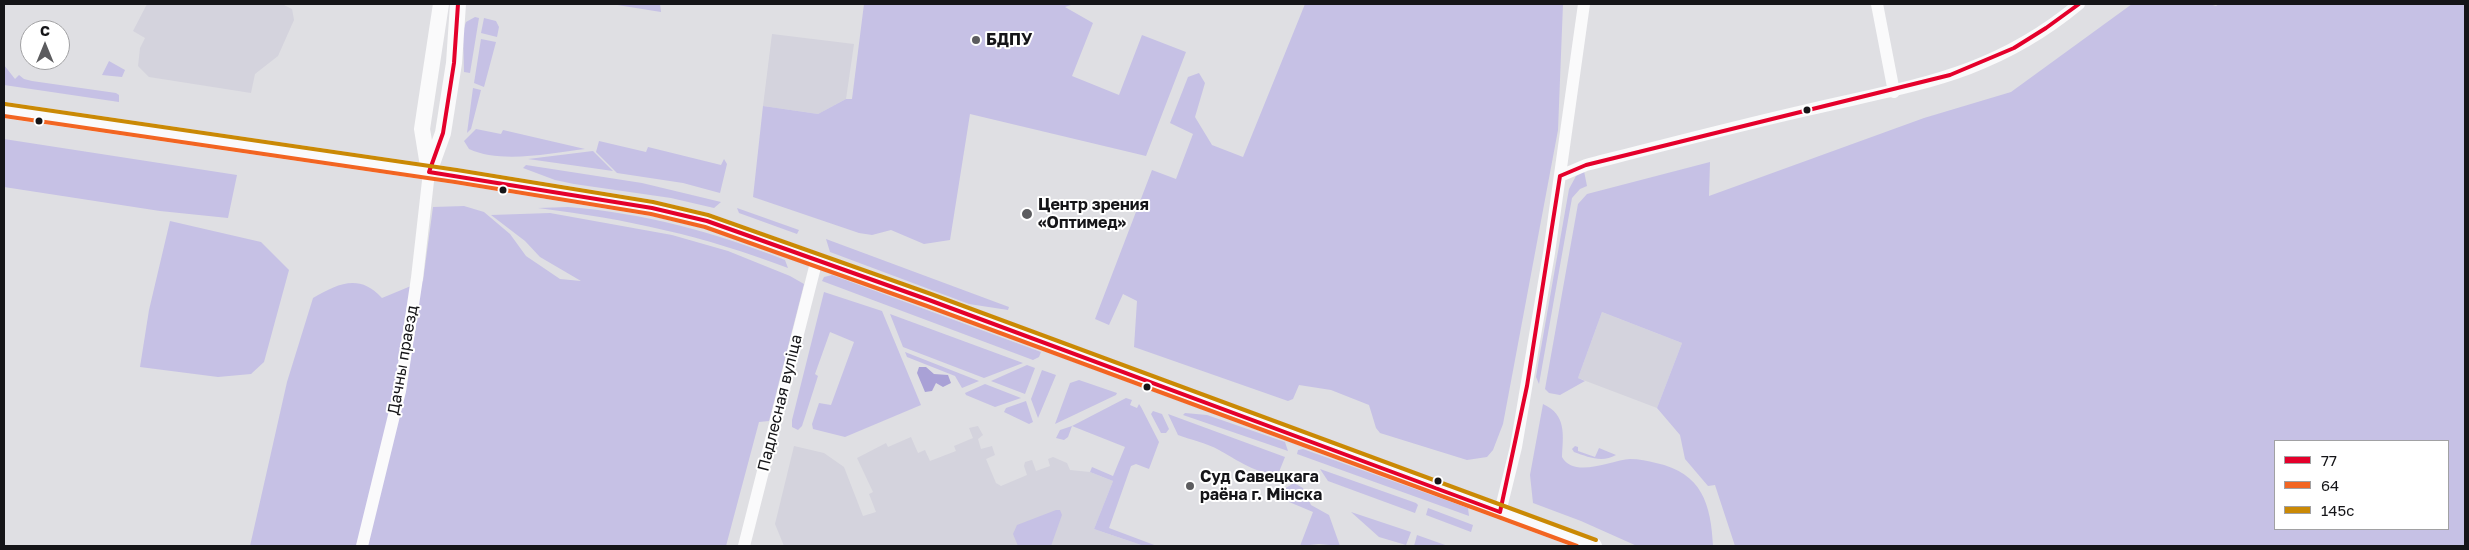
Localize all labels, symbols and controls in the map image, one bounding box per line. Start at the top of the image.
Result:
north arrow [20,20,70,70]
text: С [40,22,50,39]
place label: БДПУ [986,30,1032,50]
marker: БДПУ [970,34,982,46]
unlabelled marker [1802,105,1812,115]
unlabelled marker [34,116,44,126]
unlabelled marker [498,185,508,195]
place label: Центр зрения «Оптимед» [1038,195,1149,233]
marker: Центр зрения «Оптимед» [1020,207,1034,221]
street label: Дачны праезд [384,304,422,416]
street label: Падлесная вуліца [754,333,806,473]
unlabelled marker [1142,382,1152,392]
legend [2274,440,2449,530]
text: 77 [2321,451,2337,469]
place label: Суд Савецкага раёна г. Мінска [1200,467,1322,505]
unlabelled marker [1433,476,1443,486]
text: 64 [2321,476,2339,494]
marker: Суд Савецкага раёна г. Мінска [1184,480,1196,492]
text: 145с [2321,501,2354,519]

